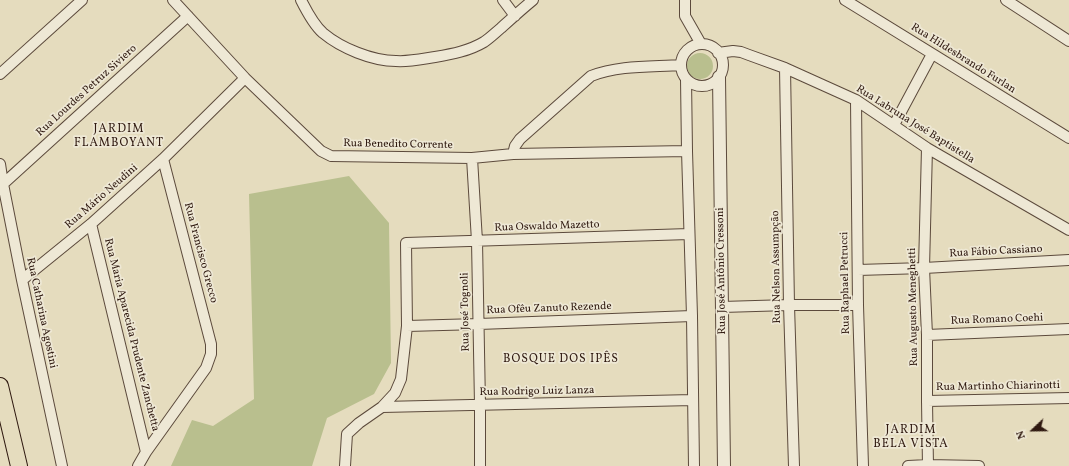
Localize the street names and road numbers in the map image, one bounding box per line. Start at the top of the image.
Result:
street label: Rua Hildesbrando Furlan [908,21,1018,97]
street label: Rua Lourdes Petruz Siviero [34,42,140,140]
street label: Rua Labruna José Baptistella [853,83,977,167]
street label: Rua Benedito Corrente [343,137,453,153]
street label: Rua Mário Neudini [63,162,141,232]
street label: Rua Francisco Grecco [180,201,220,305]
street label: Rua José Antônio Cressoni [714,207,730,335]
street label: Rua Nelson Assumpção [769,210,785,324]
street label: Rua Oswaldo Mazetto [494,219,600,235]
street label: Rua Raphael Petrucci [839,232,853,334]
street label: Rua Maria Aparecida Prudente Zanchetta [101,237,161,433]
street label: Rua Fábio Cassiano [949,243,1043,261]
street label: Rua Augusto Meneghetti [906,247,922,367]
street label: Rua Catharina Agostini [23,256,59,370]
street label: Rua José Tognoli [459,272,473,352]
street label: Rua Ofêu Zanuto Rezende [486,300,612,318]
street label: Rua Romano Coehi [951,312,1043,328]
street label: Rua Martinho Chiarinotti [936,379,1060,395]
street label: Rua Rodrigo Luiz Lanza [479,384,595,400]

